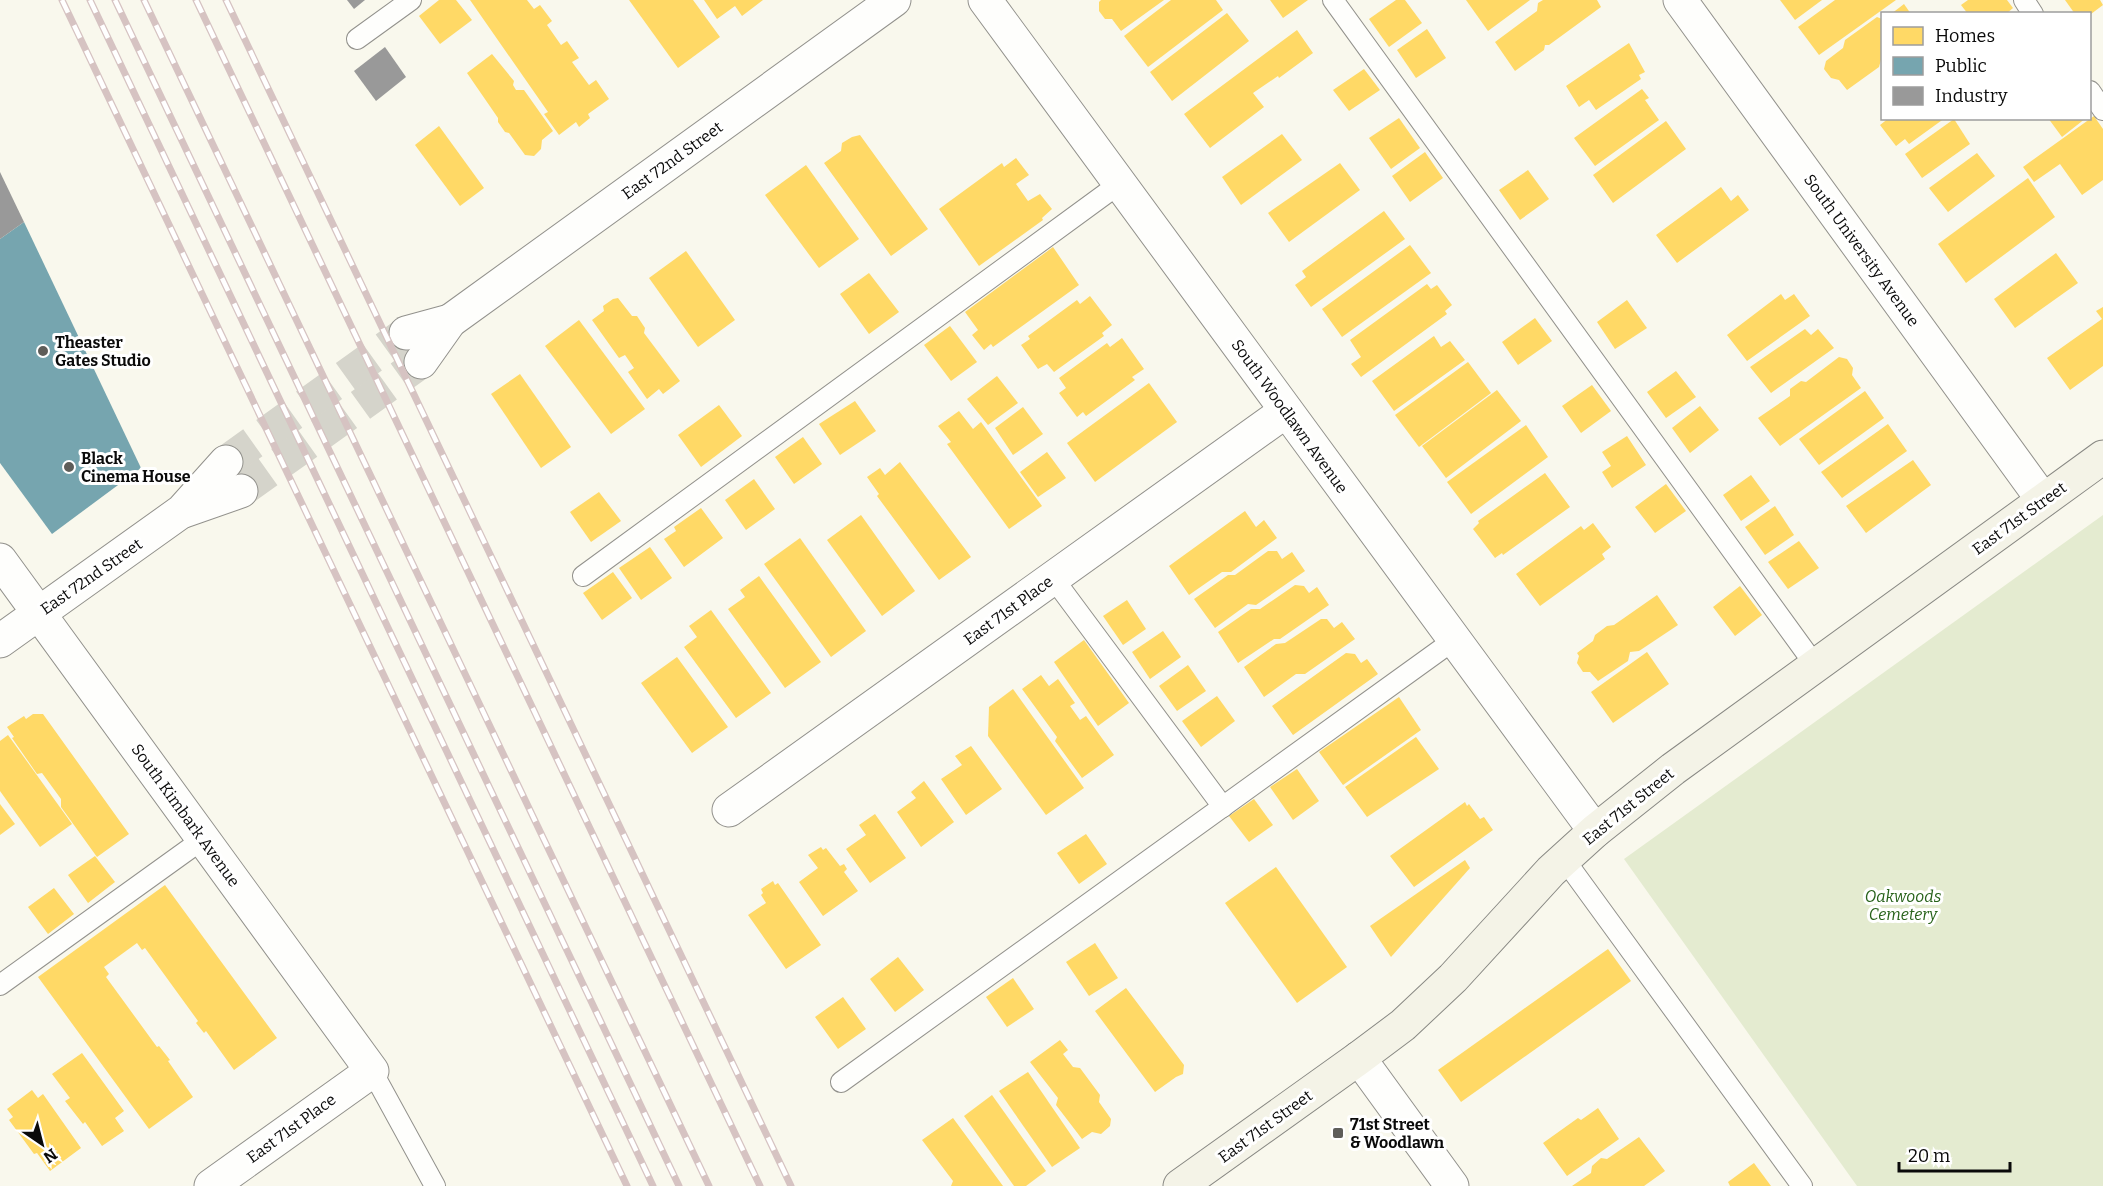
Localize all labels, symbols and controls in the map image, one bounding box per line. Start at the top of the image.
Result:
legend [1881,12,2091,120]
text: Homes [1935,25,1995,47]
text: Public [1935,55,1987,77]
text: Industry [1935,85,2008,107]
street label: East 72nd Street [618,117,726,203]
street label: South University Avenue [1800,170,1923,330]
place label: Theaster Gates Studio [55,333,151,370]
street label: South Woodlawn Avenue [1227,336,1352,497]
marker: Theaster Gates Studio [36,344,50,358]
place label: Black Cinema House [81,449,191,486]
marker: Black Cinema House [62,460,76,474]
street label: East 71st Street [1969,478,2070,559]
street label: East 72nd Street [37,534,146,619]
street label: East 71st Place [960,572,1057,649]
street label: South Kimbark Avenue [127,740,244,890]
street label: East 71st Street [1579,764,1678,849]
park label: Oakwoods Cemetery [1865,887,1942,924]
street label: East 71st Street [1215,1086,1316,1167]
street label: East 71st Place [243,1090,340,1167]
north arrow [12,1114,72,1174]
place label: 71st Street & Woodlawn [1350,1115,1445,1152]
marker: 71st Street & Woodlawn [1331,1126,1345,1140]
scale bar [1899,1135,2010,1173]
text: N [40,1145,61,1167]
text: 20 m [1908,1145,1950,1167]

